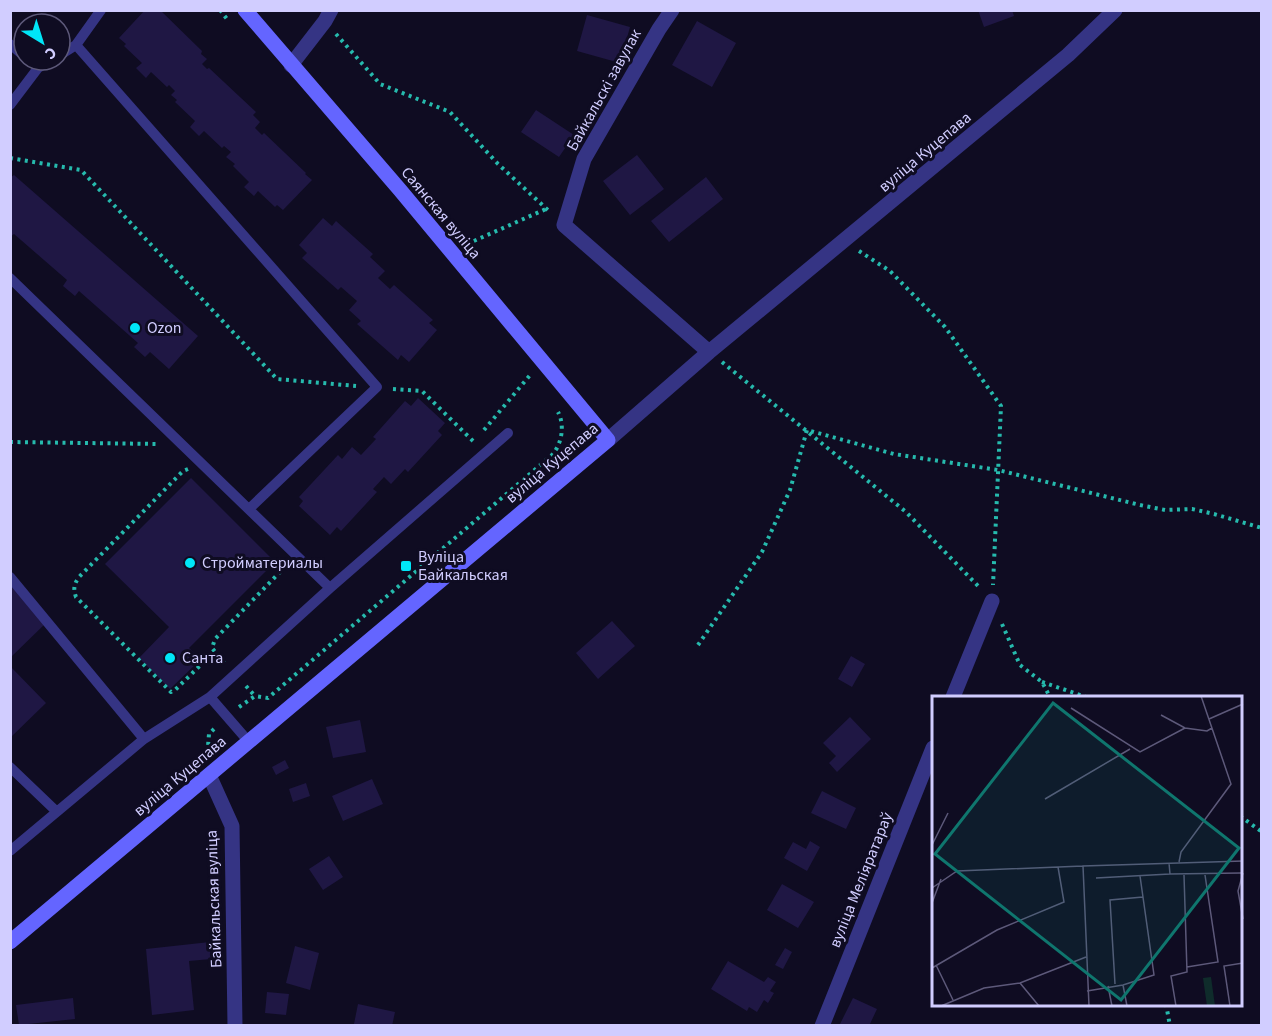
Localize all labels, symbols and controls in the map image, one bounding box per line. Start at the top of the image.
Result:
north arrow [12,12,72,72]
street label: Байкальскі завулак [561,25,647,155]
text: С [40,41,61,65]
street label: вуліца Куцепава [874,107,976,197]
street label: Саянская вуліца [396,162,486,264]
place label: Ozon [147,317,182,339]
marker: Ozon [128,321,142,335]
street label: вуліца Куцепава [501,418,603,508]
place label: Вуліца Байкальская [418,546,508,586]
place label: Стройматериалы [202,552,323,574]
marker: Стройматериалы [183,556,197,570]
marker: Вуліца Байкальская [399,559,413,573]
place label: Санта [182,647,223,669]
marker: Санта [163,651,177,665]
inset map [932,696,1242,1006]
street label: вуліца Куцепава [129,731,231,821]
street label: вуліца Меліяратараў [824,809,898,951]
street label: Байкальская вуліца [201,830,227,968]

